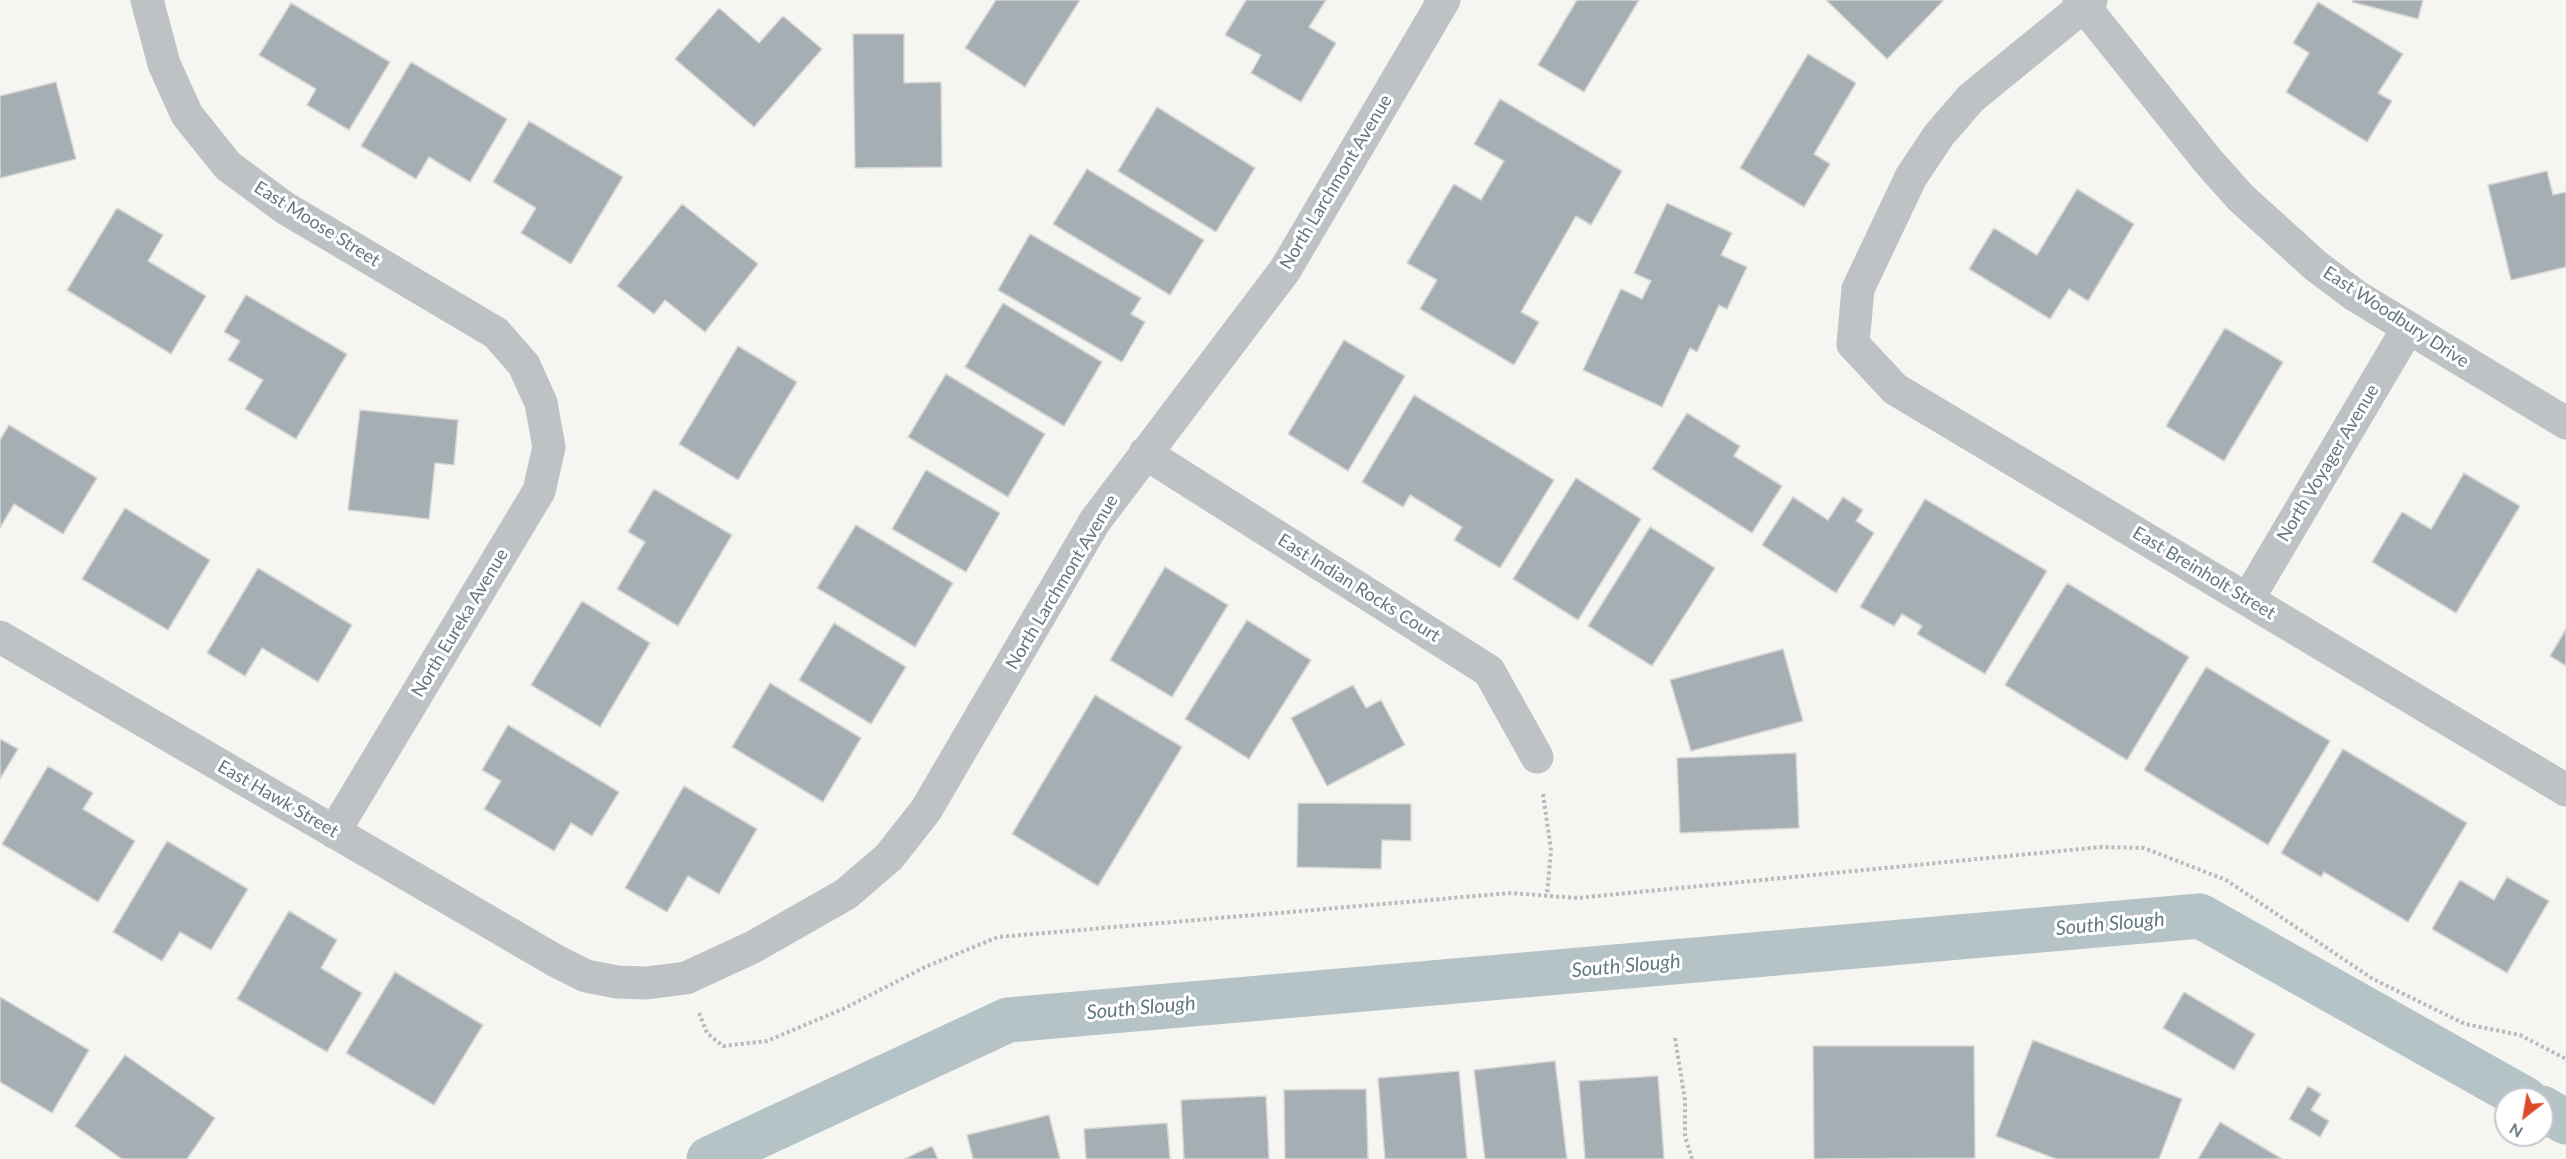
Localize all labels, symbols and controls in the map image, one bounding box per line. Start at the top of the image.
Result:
street label: North Larchmont Avenue [1275,91,1397,273]
street label: East Moose Street [250,177,384,271]
street label: East Woodbury Drive [2319,262,2473,372]
street label: North Voyager Avenue [2272,380,2384,546]
street label: North Larchmont Avenue [1001,491,1123,673]
street label: East Breinholt Street [2129,522,2279,624]
street label: East Indian Rocks Court [1274,529,1444,647]
street label: North Eureka Avenue [407,545,513,701]
street label: East Hawk Street [214,756,342,842]
water label: South Slough [2055,907,2165,941]
water label: South Slough [1571,949,1681,983]
water label: South Slough [1086,991,1196,1025]
north arrow [2494,1087,2554,1147]
text: N [2505,1120,2526,1142]

